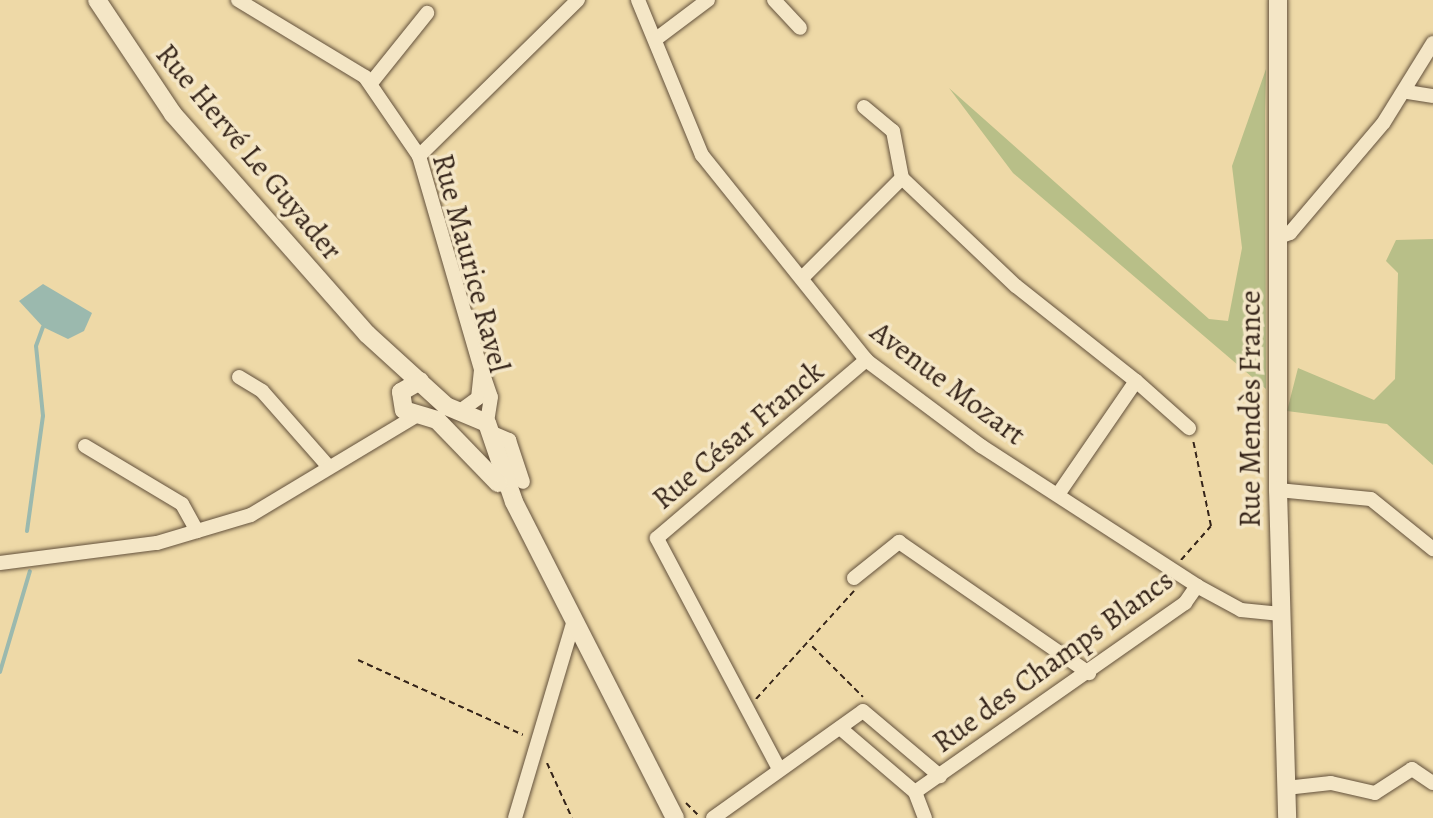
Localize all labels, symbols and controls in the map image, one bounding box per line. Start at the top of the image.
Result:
street label: Rue Hervé Le Guyader [148,37,350,267]
street label: Rue Maurice Ravel [425,150,517,376]
street label: Rue Mendès France [1232,290,1268,528]
street label: Avenue Mozart [864,313,1032,453]
street label: Rue César Franck [645,353,831,517]
street label: Rue des Champs Blancs [926,562,1180,760]

